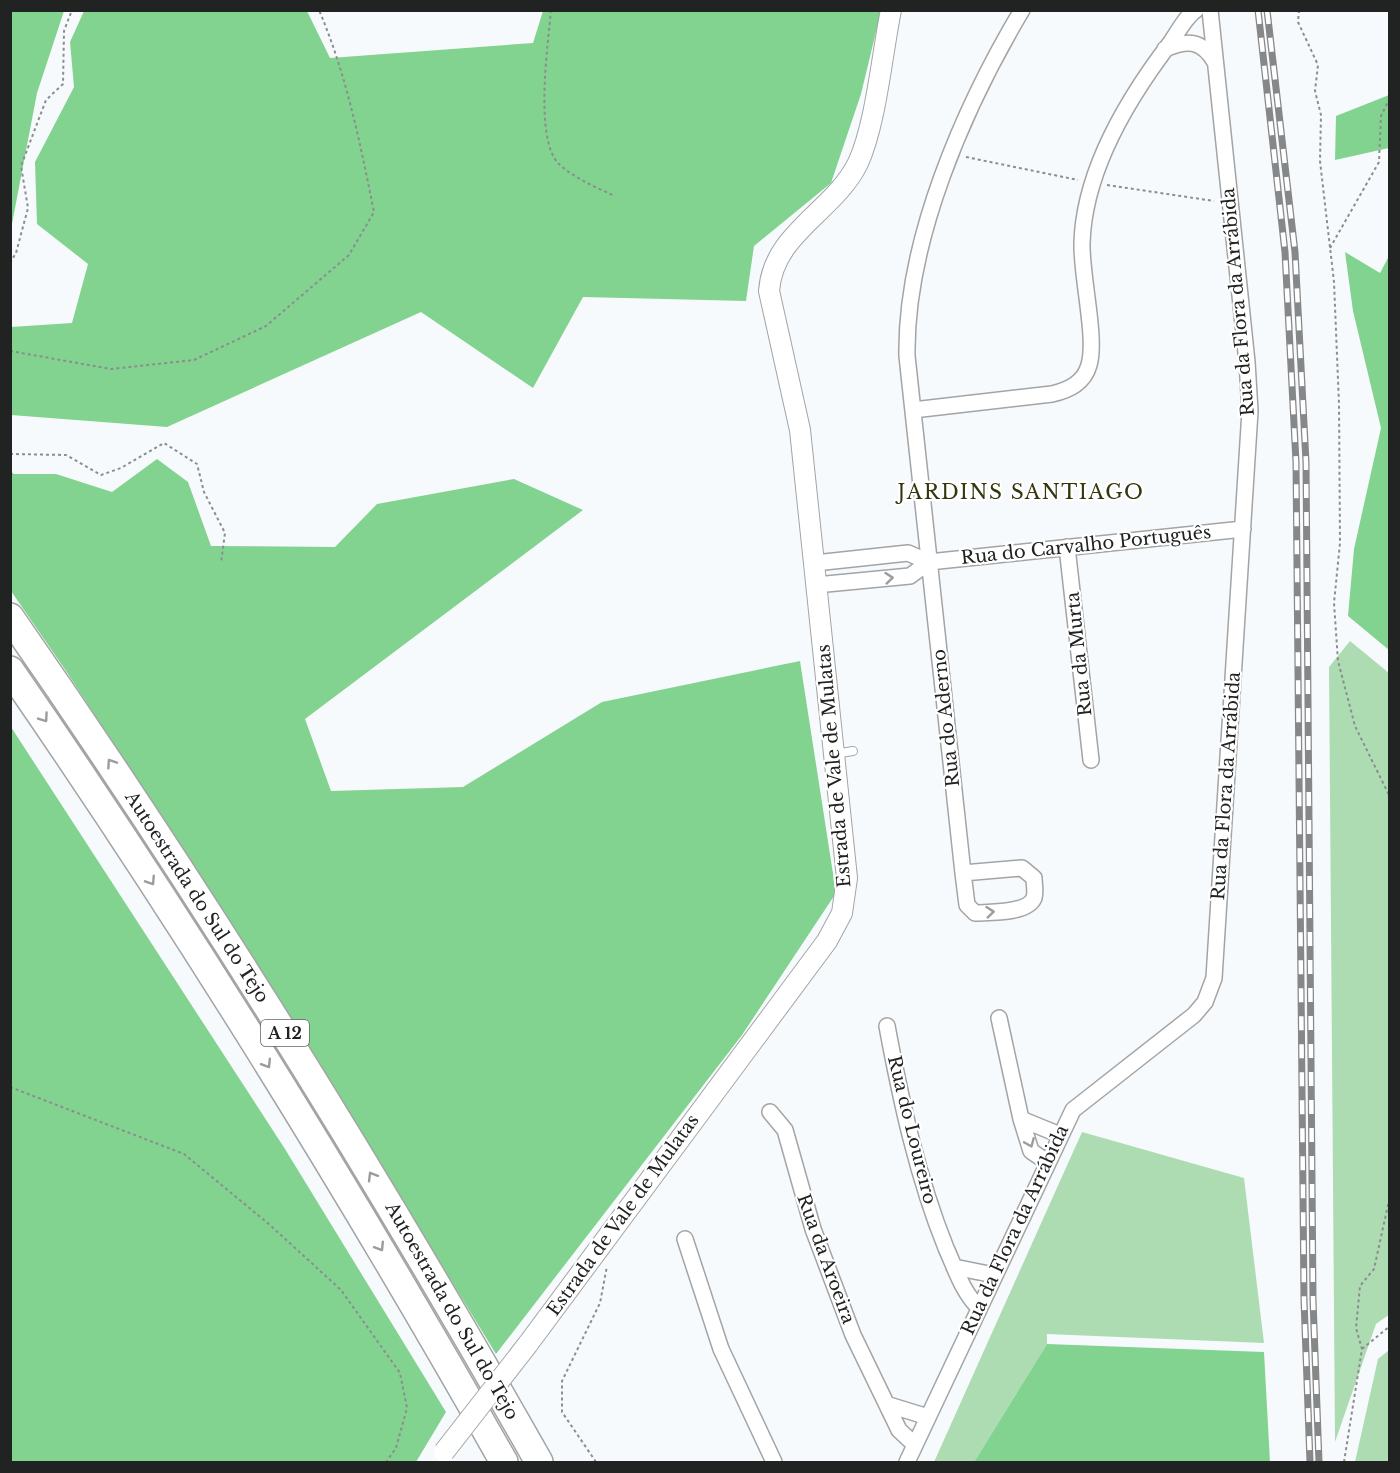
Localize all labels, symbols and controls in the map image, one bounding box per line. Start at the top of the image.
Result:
street label: Rua da Flora da Arrábida [1217,187,1259,417]
district label: JARDINS SANTIAGO [895,480,1144,504]
street label: Rua do Carvalho Português [960,521,1212,569]
one-way arrow [885,572,894,585]
street label: Rua da Murta [1062,591,1096,717]
street label: Estrada de Vale de Mulatas [812,643,856,889]
street label: Rua do Aderno [928,648,964,788]
street label: Rua da Flora da Arrábida [1207,671,1245,901]
one-way arrow [37,712,48,723]
one-way arrow [106,759,118,769]
street label: Autoestrada do Sul do Tejo [120,786,274,1007]
one-way arrow [144,874,155,885]
one-way arrow [985,906,994,919]
road number: A 12 [261,1020,309,1046]
street label: Rua do Loureiro [883,1053,941,1207]
one-way arrow [259,1058,271,1068]
street label: Estrada de Vale de Mulatas [542,1110,704,1320]
street label: Rua da Flora da Arrábida [957,1122,1073,1338]
one-way arrow [1023,1137,1035,1148]
one-way arrow [368,1172,380,1182]
street label: Rua da Aroeira [792,1191,860,1327]
street label: Autoestrada do Sul do Tejo [380,1197,523,1424]
one-way arrow [372,1241,383,1252]

